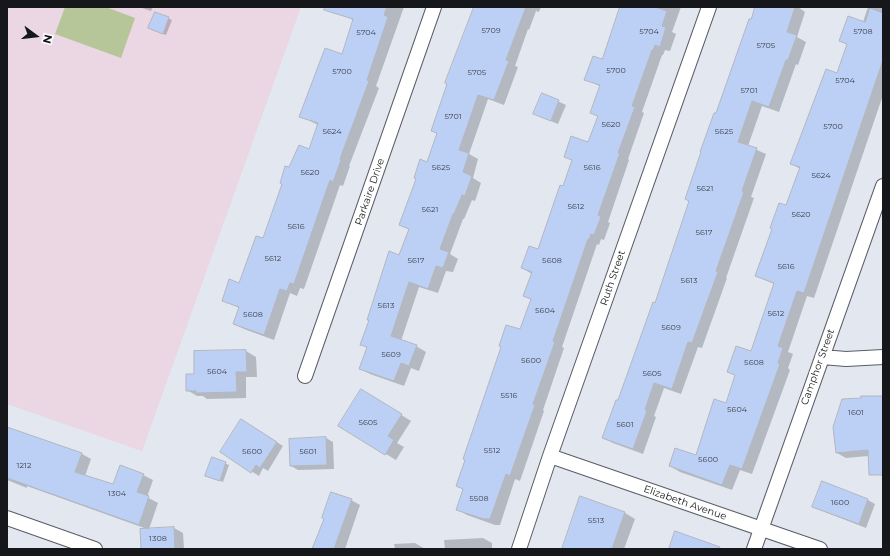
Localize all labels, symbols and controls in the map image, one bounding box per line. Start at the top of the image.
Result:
north arrow [16,16,56,56]
house number: 5709 [481,26,501,36]
house number: 5704 [639,27,659,37]
house number: 5708 [853,27,873,37]
house number: 5704 [356,28,376,38]
text: N [40,33,56,45]
house number: 5705 [757,41,775,51]
house number: 5700 [606,66,626,76]
house number: 5700 [332,67,352,77]
house number: 5705 [468,68,486,78]
house number: 5704 [835,76,855,86]
house number: 5701 [740,86,758,96]
house number: 5701 [444,112,462,122]
house number: 5620 [601,120,621,130]
house number: 5700 [823,122,843,132]
house number: 5624 [322,127,342,137]
house number: 5625 [715,127,733,137]
street label: Parkaire Drive [353,157,387,227]
house number: 5625 [432,163,450,173]
house number: 5616 [583,163,601,173]
house number: 5620 [300,168,320,178]
house number: 5624 [811,171,831,181]
house number: 5621 [697,184,713,194]
house number: 5612 [568,202,584,212]
house number: 5621 [422,205,438,215]
house number: 5620 [791,210,811,220]
house number: 5616 [287,222,305,232]
house number: 5617 [696,228,712,238]
street label: Ruth Street [598,249,628,307]
house number: 5612 [265,254,281,264]
house number: 5617 [408,256,424,266]
house number: 5608 [542,256,562,266]
house number: 5616 [777,262,795,272]
house number: 5613 [681,276,697,286]
house number: 5613 [378,301,394,311]
house number: 5604 [535,306,555,316]
house number: 5612 [768,309,784,319]
house number: 5608 [243,310,263,320]
house number: 5609 [661,323,681,333]
street label: Camphor Street [799,327,837,407]
house number: 5609 [381,350,401,360]
house number: 5600 [521,356,541,366]
house number: 5608 [744,358,764,368]
house number: 5604 [207,367,227,377]
house number: 5605 [642,369,662,379]
house number: 5516 [501,391,517,401]
house number: 5604 [727,405,747,415]
house number: 1601 [848,408,864,418]
house number: 5605 [358,418,378,428]
house number: 5601 [616,420,634,430]
house number: 5512 [484,446,500,456]
house number: 5600 [242,447,262,457]
house number: 5601 [299,447,317,457]
house number: 5600 [698,455,718,465]
house number: 1212 [17,461,31,471]
street label: Elizabeth Avenue [642,483,728,523]
house number: 1304 [108,489,126,499]
house number: 5508 [469,494,489,504]
house number: 1600 [831,498,849,508]
house number: 5513 [588,516,604,526]
house number: 1308 [149,534,167,544]

